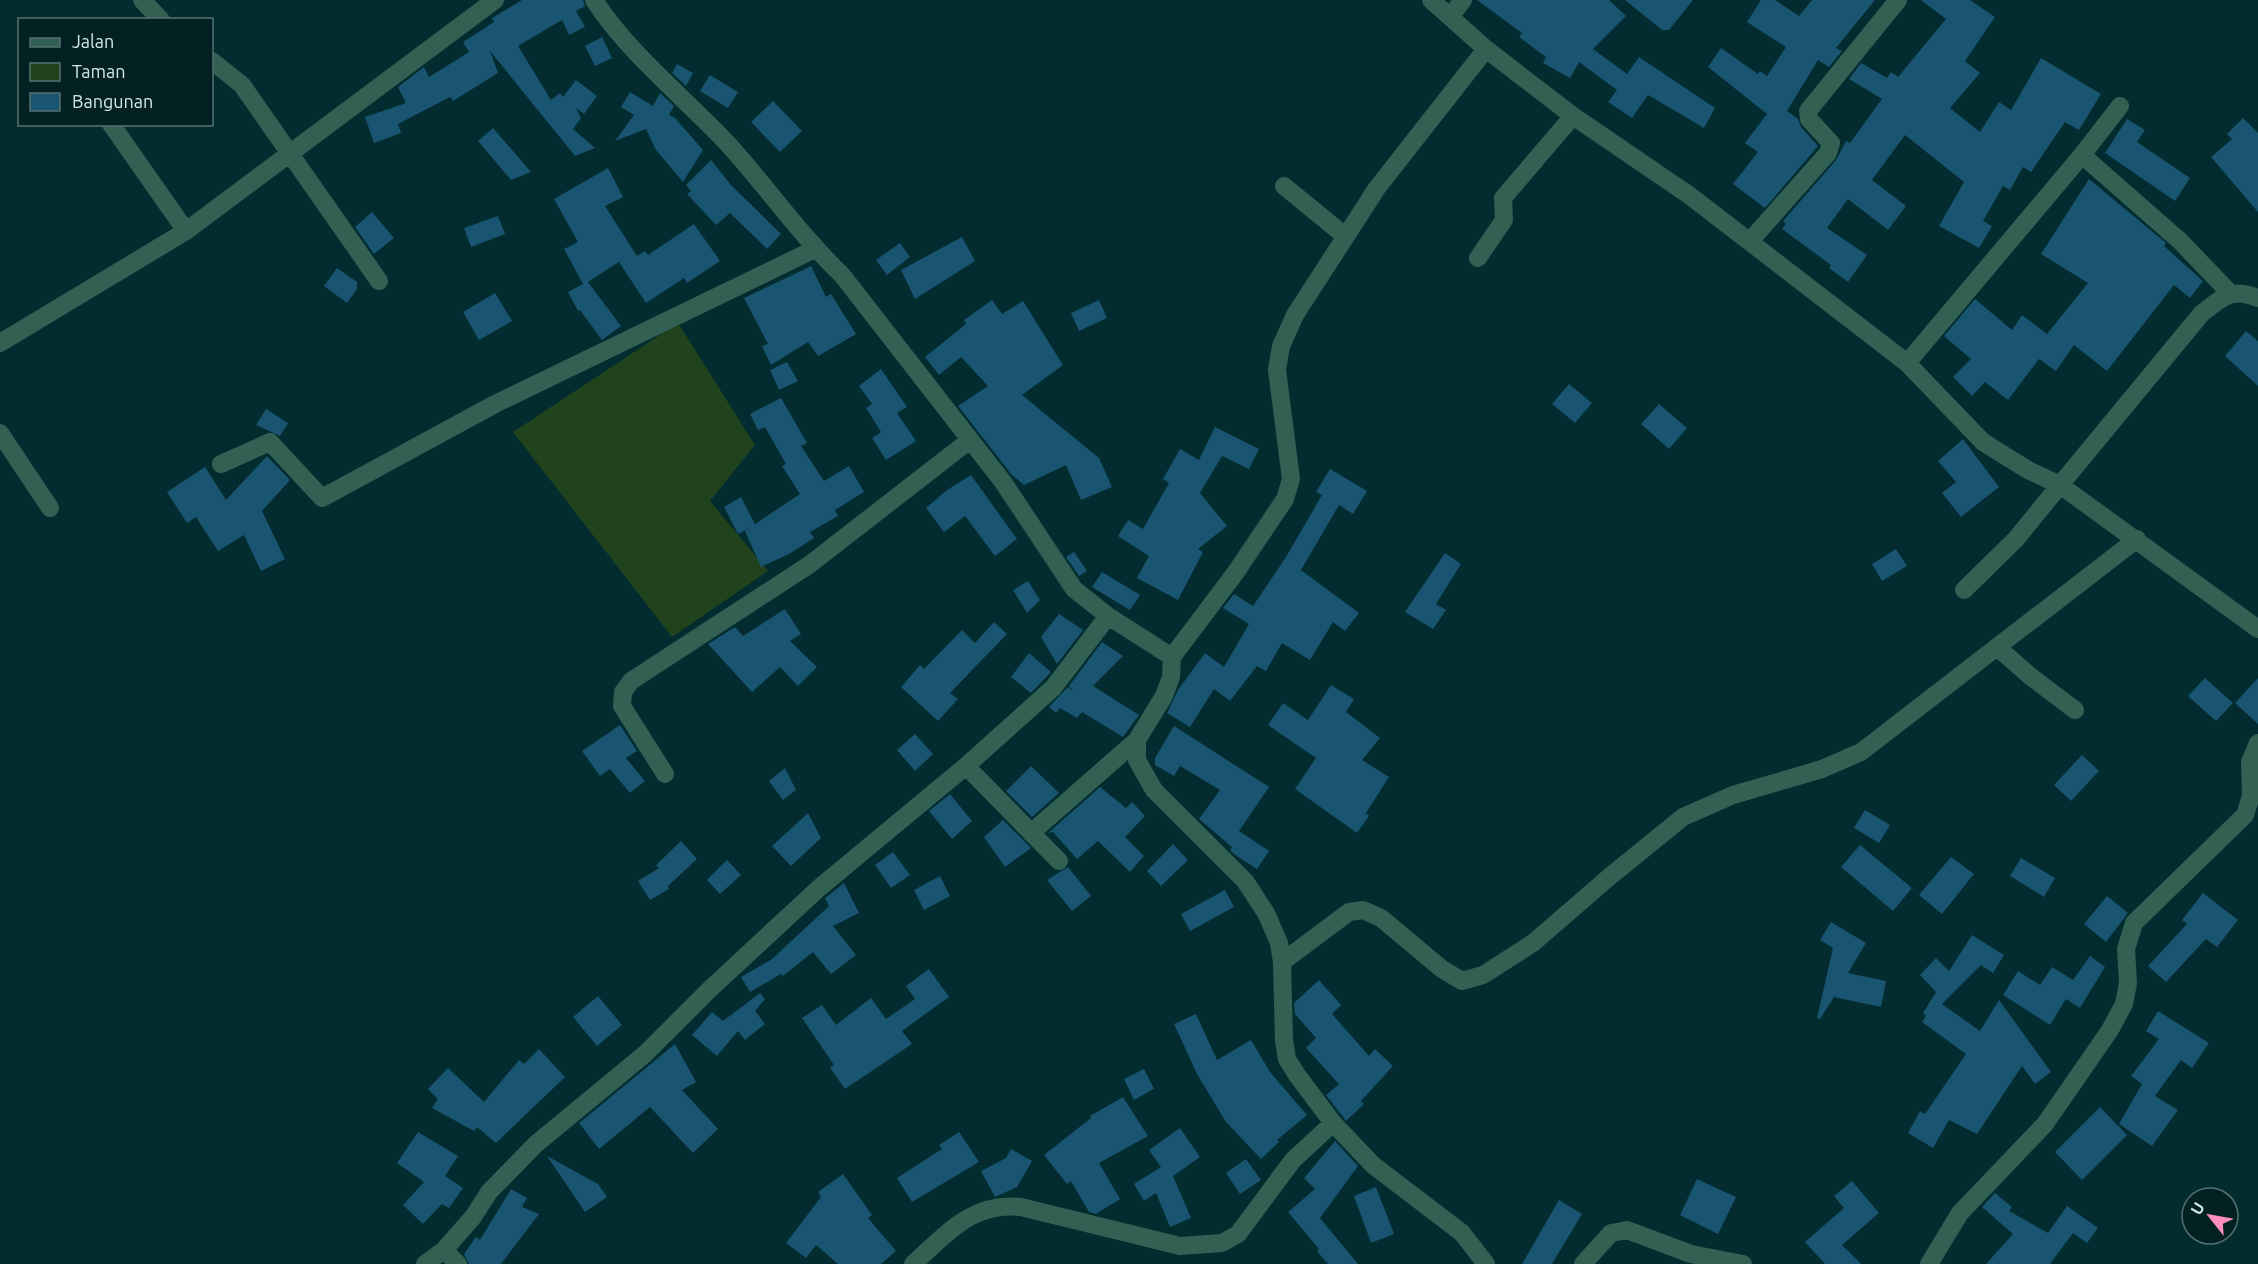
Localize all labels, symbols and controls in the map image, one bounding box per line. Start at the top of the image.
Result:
legend [18,18,213,126]
text: Jalan [72,31,114,51]
text: Taman [72,61,126,81]
text: Bangunan [72,91,153,111]
north arrow [2180,1186,2240,1246]
text: U [2187,1199,2208,1218]

